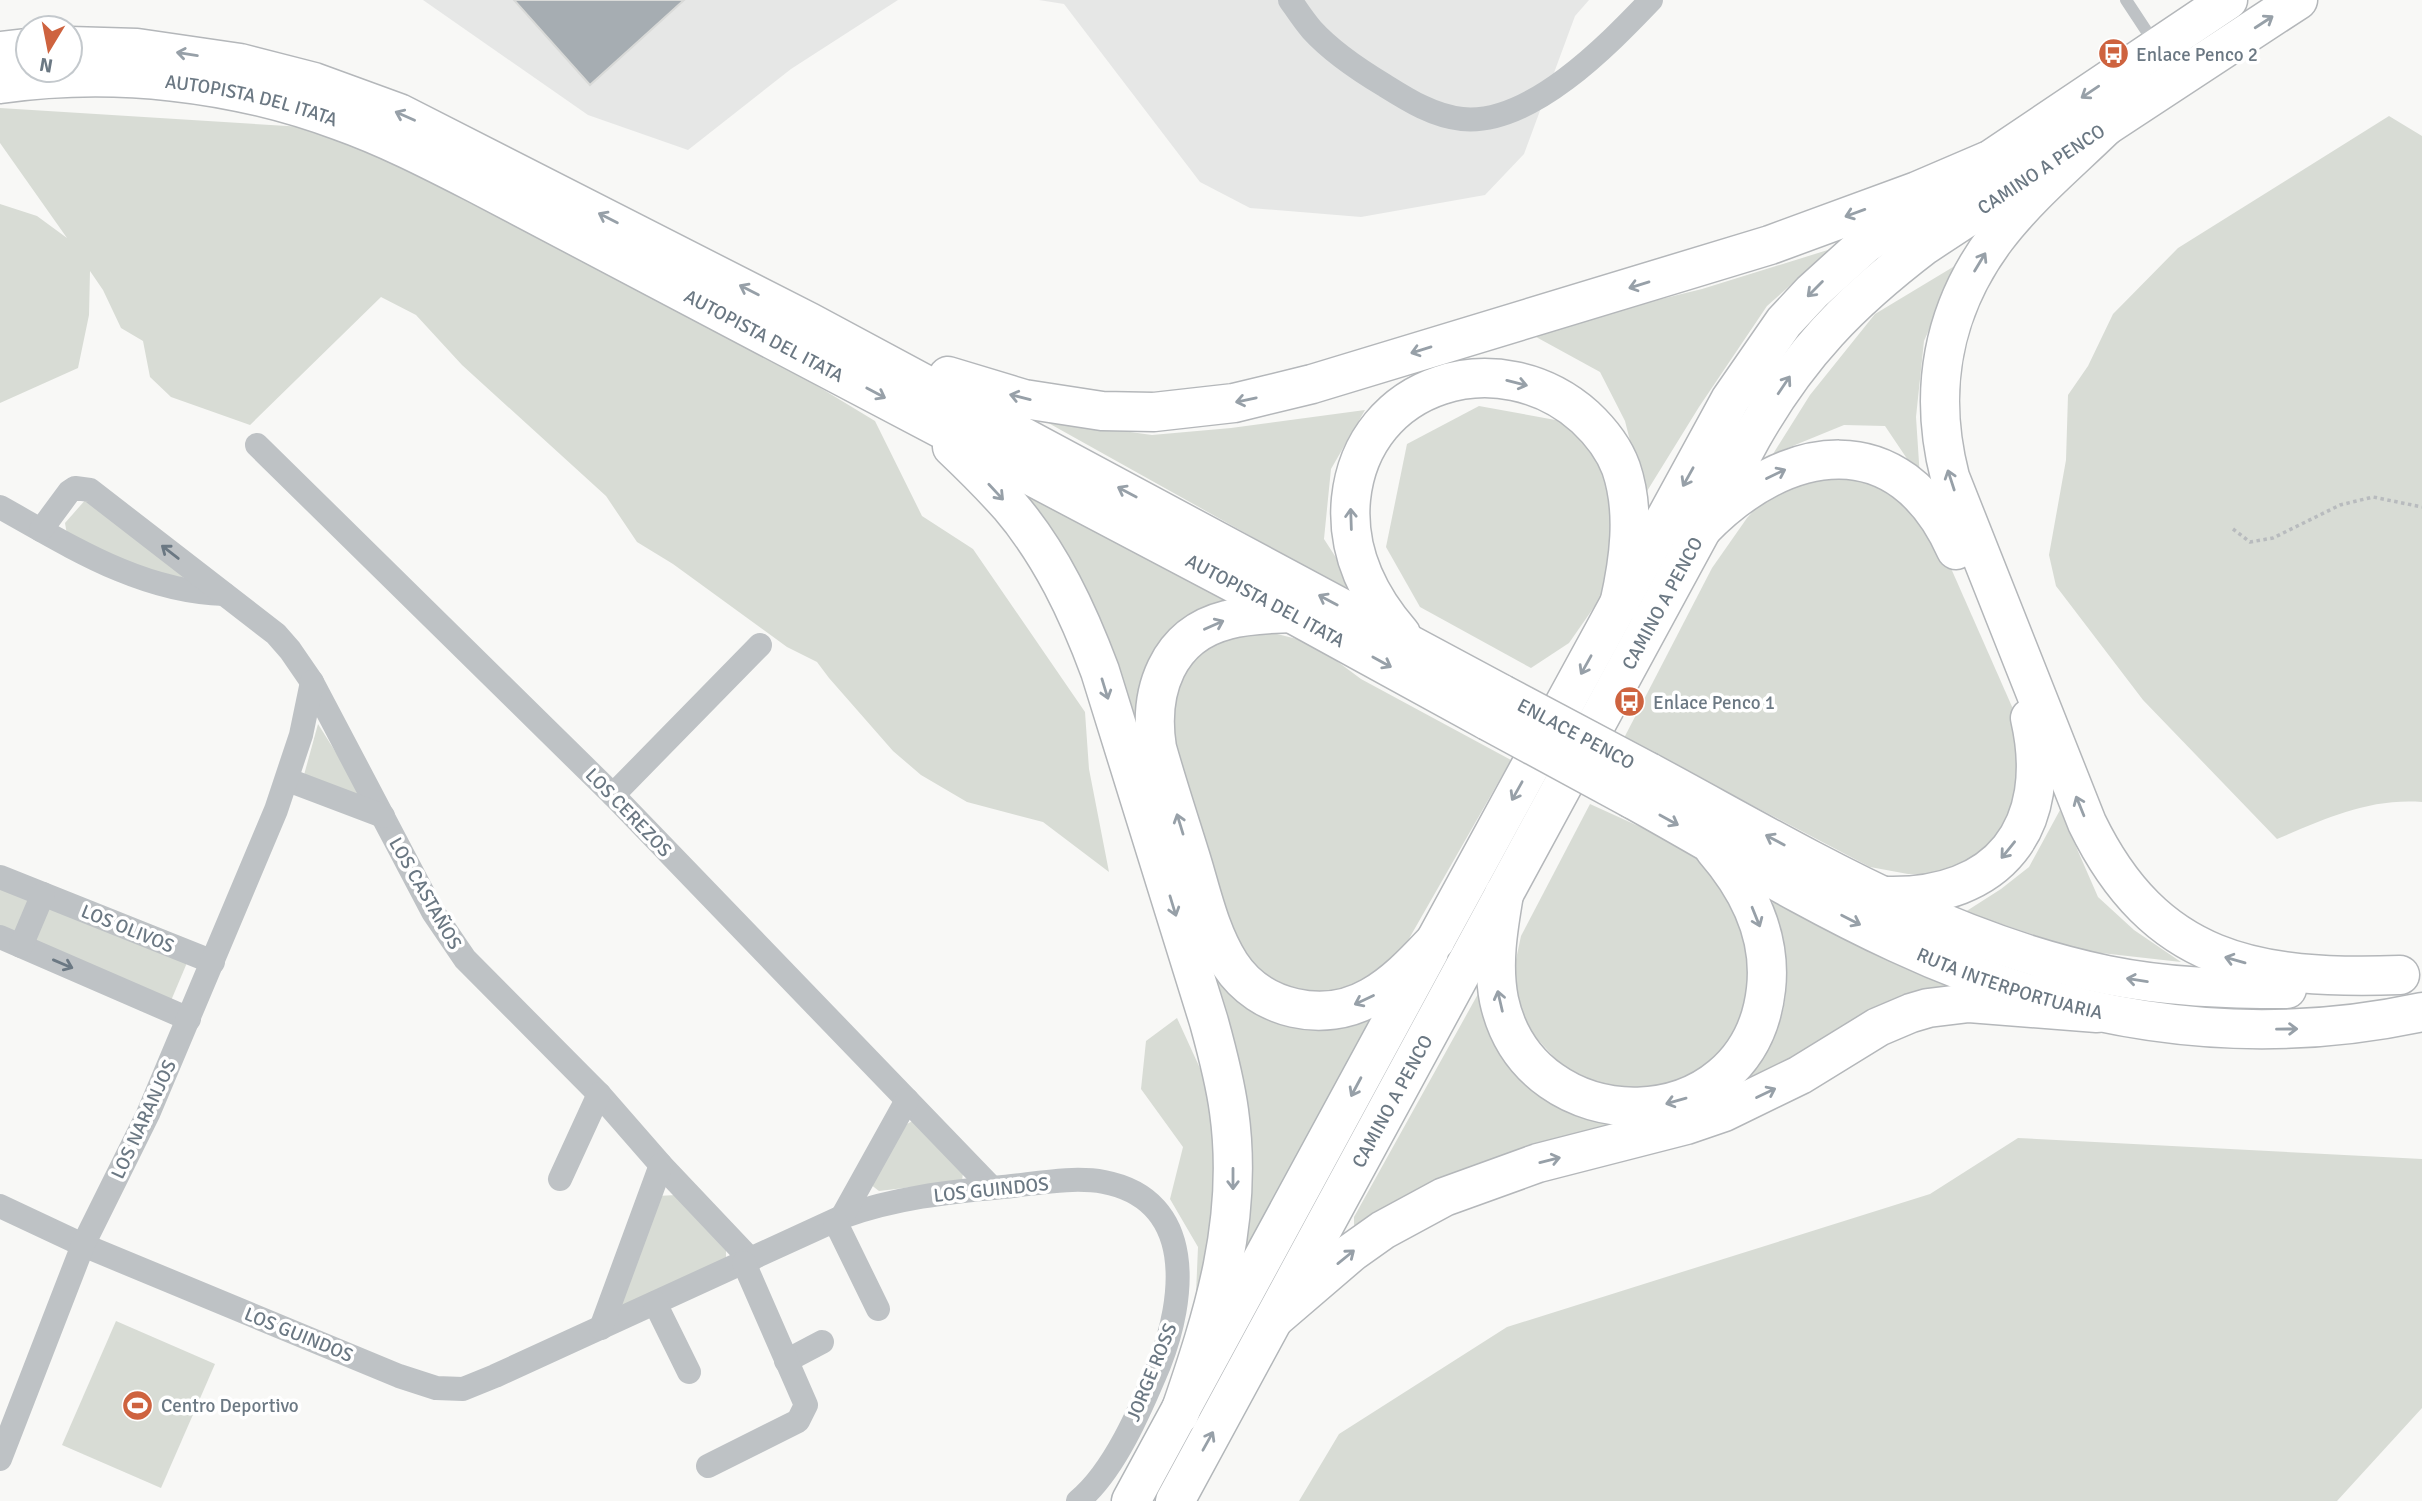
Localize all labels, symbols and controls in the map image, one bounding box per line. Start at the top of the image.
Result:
north arrow [14,14,84,84]
one-way arrow [2254,15,2273,29]
bus stop icon: Enlace Penco 2 [2096,37,2130,71]
place label: Enlace Penco 2 [2136,43,2258,67]
one-way arrow [176,47,199,60]
text: N [38,52,55,78]
street label: AUTOPISTA DEL ITATA [164,70,341,132]
one-way arrow [2081,85,2100,99]
one-way arrow [395,109,416,122]
street label: CAMINO A PENCO [1973,119,2110,220]
one-way arrow [1844,207,1866,220]
one-way arrow [598,211,619,225]
one-way arrow [1974,253,1988,273]
one-way arrow [1629,279,1651,292]
one-way arrow [1807,281,1824,298]
one-way arrow [739,283,759,297]
street label: AUTOPISTA DEL ITATA [680,284,848,388]
one-way arrow [1411,345,1433,358]
one-way arrow [1777,376,1791,395]
one-way arrow [1505,377,1528,390]
one-way arrow [865,386,885,400]
one-way arrow [1009,390,1032,403]
one-way arrow [1235,394,1258,407]
one-way arrow [1681,466,1694,487]
one-way arrow [1765,467,1786,481]
one-way arrow [1944,470,1957,492]
one-way arrow [988,483,1005,500]
one-way arrow [1118,485,1138,499]
one-way arrow [1344,507,1357,530]
street label: CAMINO A PENCO [1617,533,1709,674]
one-way arrow [161,545,180,560]
street label: AUTOPISTA DEL ITATA [1182,549,1349,653]
one-way arrow [1318,593,1339,606]
one-way arrow [1203,618,1224,631]
one-way arrow [1579,654,1592,675]
one-way arrow [1371,656,1392,670]
one-way arrow [1100,678,1113,700]
bus stop icon: Enlace Penco 1 [1613,685,1647,719]
place label: Enlace Penco 1 [1653,691,1775,715]
street label: ENLACE PENCO [1513,693,1639,775]
street label: LOS CEREZOS [580,763,677,862]
one-way arrow [1510,780,1523,801]
one-way arrow [2073,795,2086,817]
one-way arrow [1658,813,1679,827]
one-way arrow [1173,814,1185,836]
street label: LOS CASTAÑOS [383,833,467,954]
one-way arrow [1766,833,1786,847]
one-way arrow [2000,840,2016,858]
one-way arrow [1167,895,1180,917]
street label: LOS OLIVOS [78,899,178,958]
one-way arrow [1751,905,1764,927]
one-way arrow [1840,914,1861,928]
street label: RUTA INTERPORTUARIA [1913,942,2105,1025]
one-way arrow [2224,953,2246,966]
one-way arrow [51,958,73,971]
one-way arrow [2126,973,2149,986]
one-way arrow [1493,990,1507,1013]
one-way arrow [1354,994,1375,1007]
one-way arrow [2275,1022,2298,1036]
street label: CAMINO A PENCO [1347,1031,1439,1172]
street label: LOS NARANJOS [106,1056,182,1183]
one-way arrow [1349,1077,1363,1097]
one-way arrow [1755,1085,1776,1099]
one-way arrow [1665,1095,1687,1108]
one-way arrow [1538,1153,1560,1166]
one-way arrow [1226,1167,1240,1190]
street label: LOS GUINDOS [932,1172,1050,1208]
one-way arrow [1336,1250,1354,1265]
street label: LOS GUINDOS [241,1302,357,1368]
street label: JORGE ROSS [1121,1320,1183,1425]
sports icon: Centro Deportivo [121,1388,155,1422]
place label: Centro Deportivo [161,1394,299,1418]
one-way arrow [1202,1431,1215,1452]

